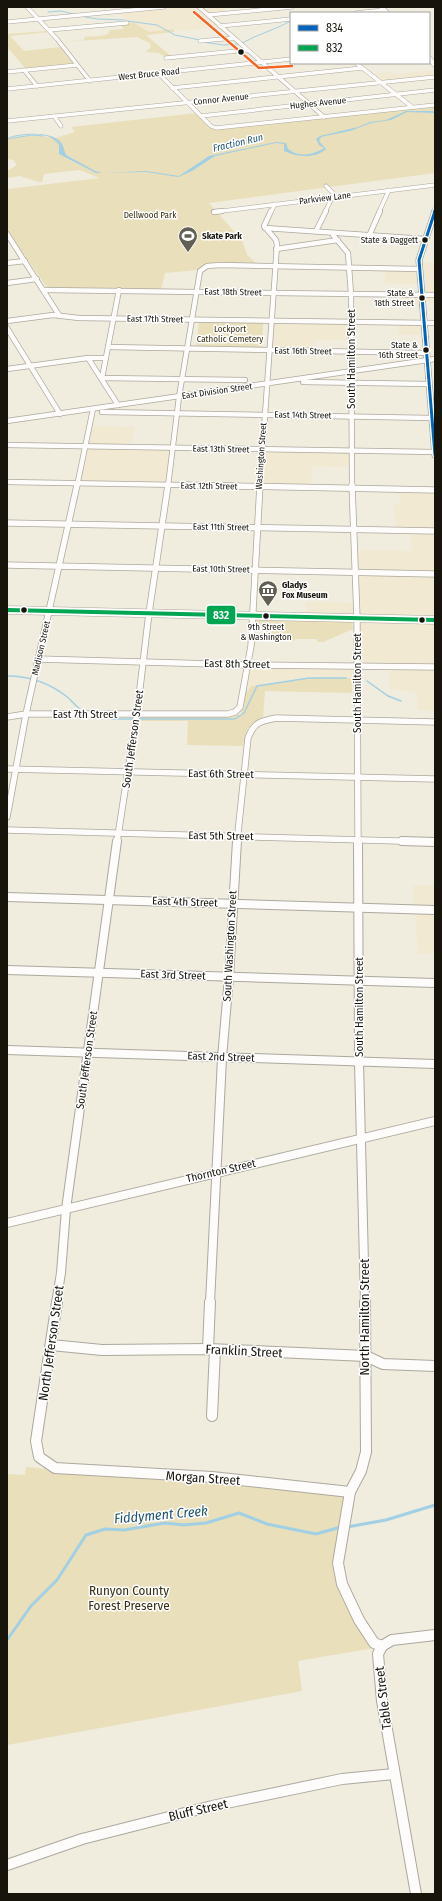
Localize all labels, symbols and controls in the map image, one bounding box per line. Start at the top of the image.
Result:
legend [290,12,430,64]
text: 834 [326,21,343,35]
text: 832 [326,41,343,55]
unlabelled marker [236,47,246,57]
street label: West Bruce Road [118,66,180,82]
street label: Connor Avenue [193,91,250,107]
street label: Hughes Avenue [289,95,347,111]
water label: Fraction Run [212,131,264,155]
street label: Parkview Lane [298,190,352,206]
park label: Dellwood Park [124,210,177,220]
sports icon: Skate Park [177,225,199,253]
place label: Skate Park [202,231,242,241]
place label: State & Daggett [361,235,418,245]
marker: State & Daggett [420,235,430,245]
street label: East 18th Street [204,287,262,298]
place label: State & 18th Street [374,288,414,308]
marker: State & 18th Street [417,293,427,303]
street label: South Hamilton Street [345,309,358,409]
street label: East 17th Street [127,314,183,324]
park label: Lockport Catholic Cemetery [197,324,263,344]
place label: State & 16th Street [378,340,418,360]
marker: State & 16th Street [421,345,431,355]
street label: East 16th Street [274,346,332,356]
street label: East Division Street [181,381,253,401]
street label: East 14th Street [274,410,332,420]
street label: Washington Street [254,422,268,490]
street label: East 13th Street [192,444,250,454]
street label: East 12th Street [181,481,238,491]
street label: East 11th Street [193,522,249,532]
street label: East 10th Street [192,563,250,575]
museum icon: Gladys Fox Museum [257,579,279,607]
place label: Gladys Fox Museum [282,580,328,600]
unlabelled marker [19,605,29,615]
line badge: 832 [206,605,236,625]
text: 832 [213,609,229,622]
marker: 9th Street & Washington [261,611,271,621]
unlabelled marker [417,615,427,625]
street label: Madison Street [30,620,52,676]
place label: 9th Street & Washington [240,622,292,642]
street label: South Hamilton Street [351,633,364,733]
street label: East 8th Street [204,657,270,671]
street label: South Jefferson Street [120,689,146,789]
street label: East 7th Street [53,708,118,721]
street label: East 6th Street [188,767,254,781]
street label: East 5th Street [188,829,254,843]
street label: South Washington Street [221,890,239,1002]
street label: East 4th Street [152,894,218,910]
street label: South Hamilton Street [353,957,366,1057]
street label: East 3rd Street [140,967,206,983]
street label: South Jefferson Street [74,1010,100,1110]
street label: East 2nd Street [187,1049,255,1065]
street label: Thornton Street [185,1157,257,1185]
street label: North Hamilton Street [357,1258,372,1376]
street label: North Jefferson Street [35,1284,67,1402]
street label: Franklin Street [205,1341,284,1361]
street label: Morgan Street [165,1468,241,1488]
water label: Fiddyment Creek [113,1502,209,1528]
park label: Runyon County Forest Preserve [88,1583,170,1613]
street label: Table Street [372,1665,394,1730]
street label: Bluff Street [167,1796,230,1824]

